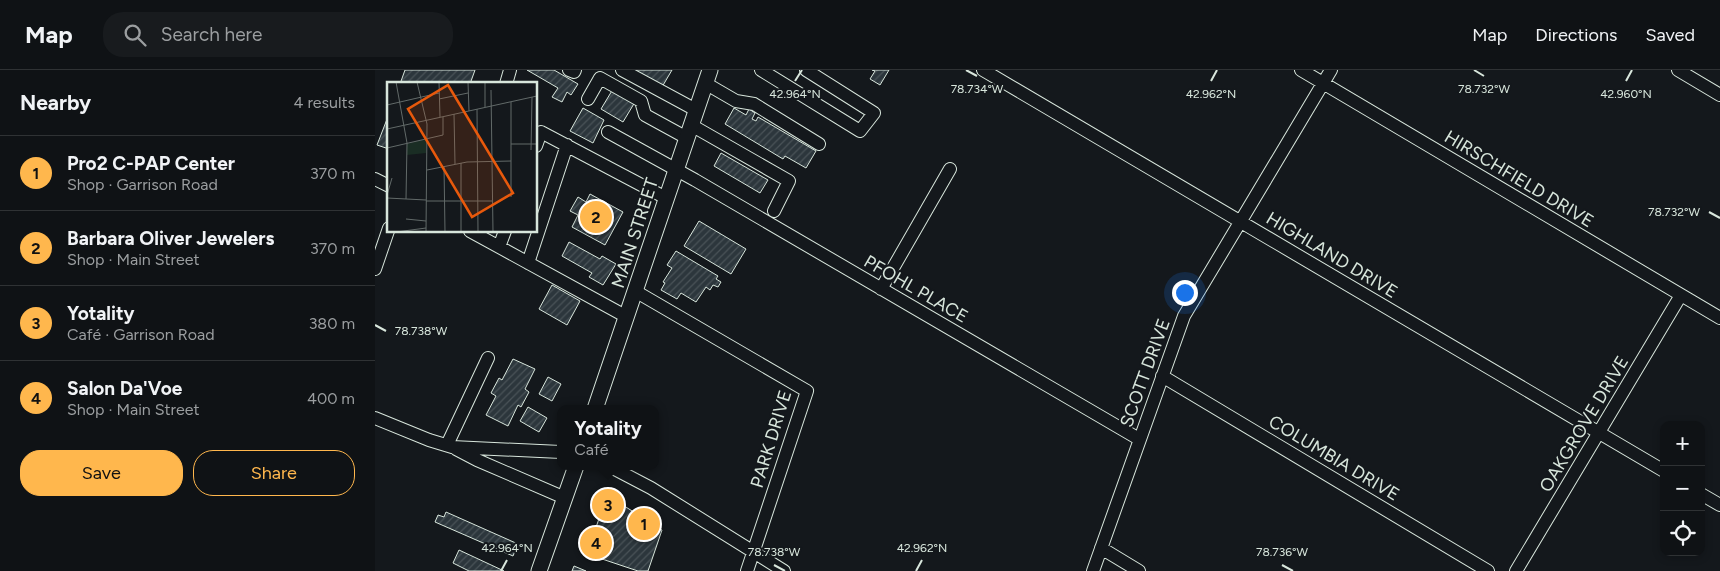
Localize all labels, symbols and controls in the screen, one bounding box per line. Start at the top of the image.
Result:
search box [103,12,453,57]
text: Map [25,20,73,49]
icon: search [121,21,149,49]
text: Search here [161,23,262,46]
text: Map [1472,24,1507,46]
text: Directions [1535,24,1617,46]
text: Saved [1645,24,1695,46]
inset map [387,82,537,232]
text: 78.734°W [951,82,1004,96]
text: 78.732°W [1458,82,1510,96]
text: 42.964°N [769,87,821,101]
text: 42.962°N [1186,87,1236,101]
text: 42.960°N [1600,87,1652,101]
text: Nearby [20,90,91,115]
text: 4 results [294,93,355,112]
street label: HIRSCHFIELD DRIVE [1440,126,1598,232]
text: Pro2 C-PAP Center [67,152,235,175]
text: 1 [33,164,39,183]
text: 370 m [310,164,355,183]
text: Shop · Garrison Road [67,175,218,194]
street label: MAIN STREET [607,175,663,291]
pin: 2 [580,198,612,236]
text: 78.732°W [1648,205,1700,219]
street label: HIGHLAND DRIVE [1262,207,1402,303]
text: Barbara Oliver Jewelers [67,227,274,250]
text: 2 [31,239,41,258]
text: 370 m [310,239,355,258]
text: Shop · Main Street [67,250,200,269]
street label: PFOHL PLACE [860,250,972,328]
your location [1172,280,1198,306]
text: Yotality [67,302,135,325]
text: 3 [32,314,40,333]
text: 380 m [309,314,355,333]
street label: SCOTT DRIVE [1115,316,1175,430]
text: 78.738°W [395,324,448,338]
text: Café · Garrison Road [67,325,215,344]
street label: OAKGROVE DRIVE [1535,352,1633,496]
text: Salon Da'Voe [67,377,182,400]
street label: PARK DRIVE [746,388,796,490]
text: 4 [31,389,41,408]
text: 400 m [307,389,355,408]
text: Shop · Main Street [67,400,200,419]
popup [557,405,659,470]
street label: COLUMBIA DRIVE [1265,410,1403,506]
text: Yotality [574,417,642,440]
map controls [1660,421,1705,556]
button: + [1660,421,1705,466]
text: Café [574,440,609,459]
button: Save [20,450,183,496]
button: Share [193,450,355,496]
button: − [1660,466,1705,511]
pin: 3 [592,486,624,524]
pin: 1 [628,505,660,543]
button: locate [1660,511,1705,556]
pin: 4 [580,524,612,562]
text: 42.964°N [481,541,533,555]
text: 42.962°N [897,541,947,555]
text: 78.738°W [748,545,801,559]
text: 78.736°W [1256,545,1308,559]

